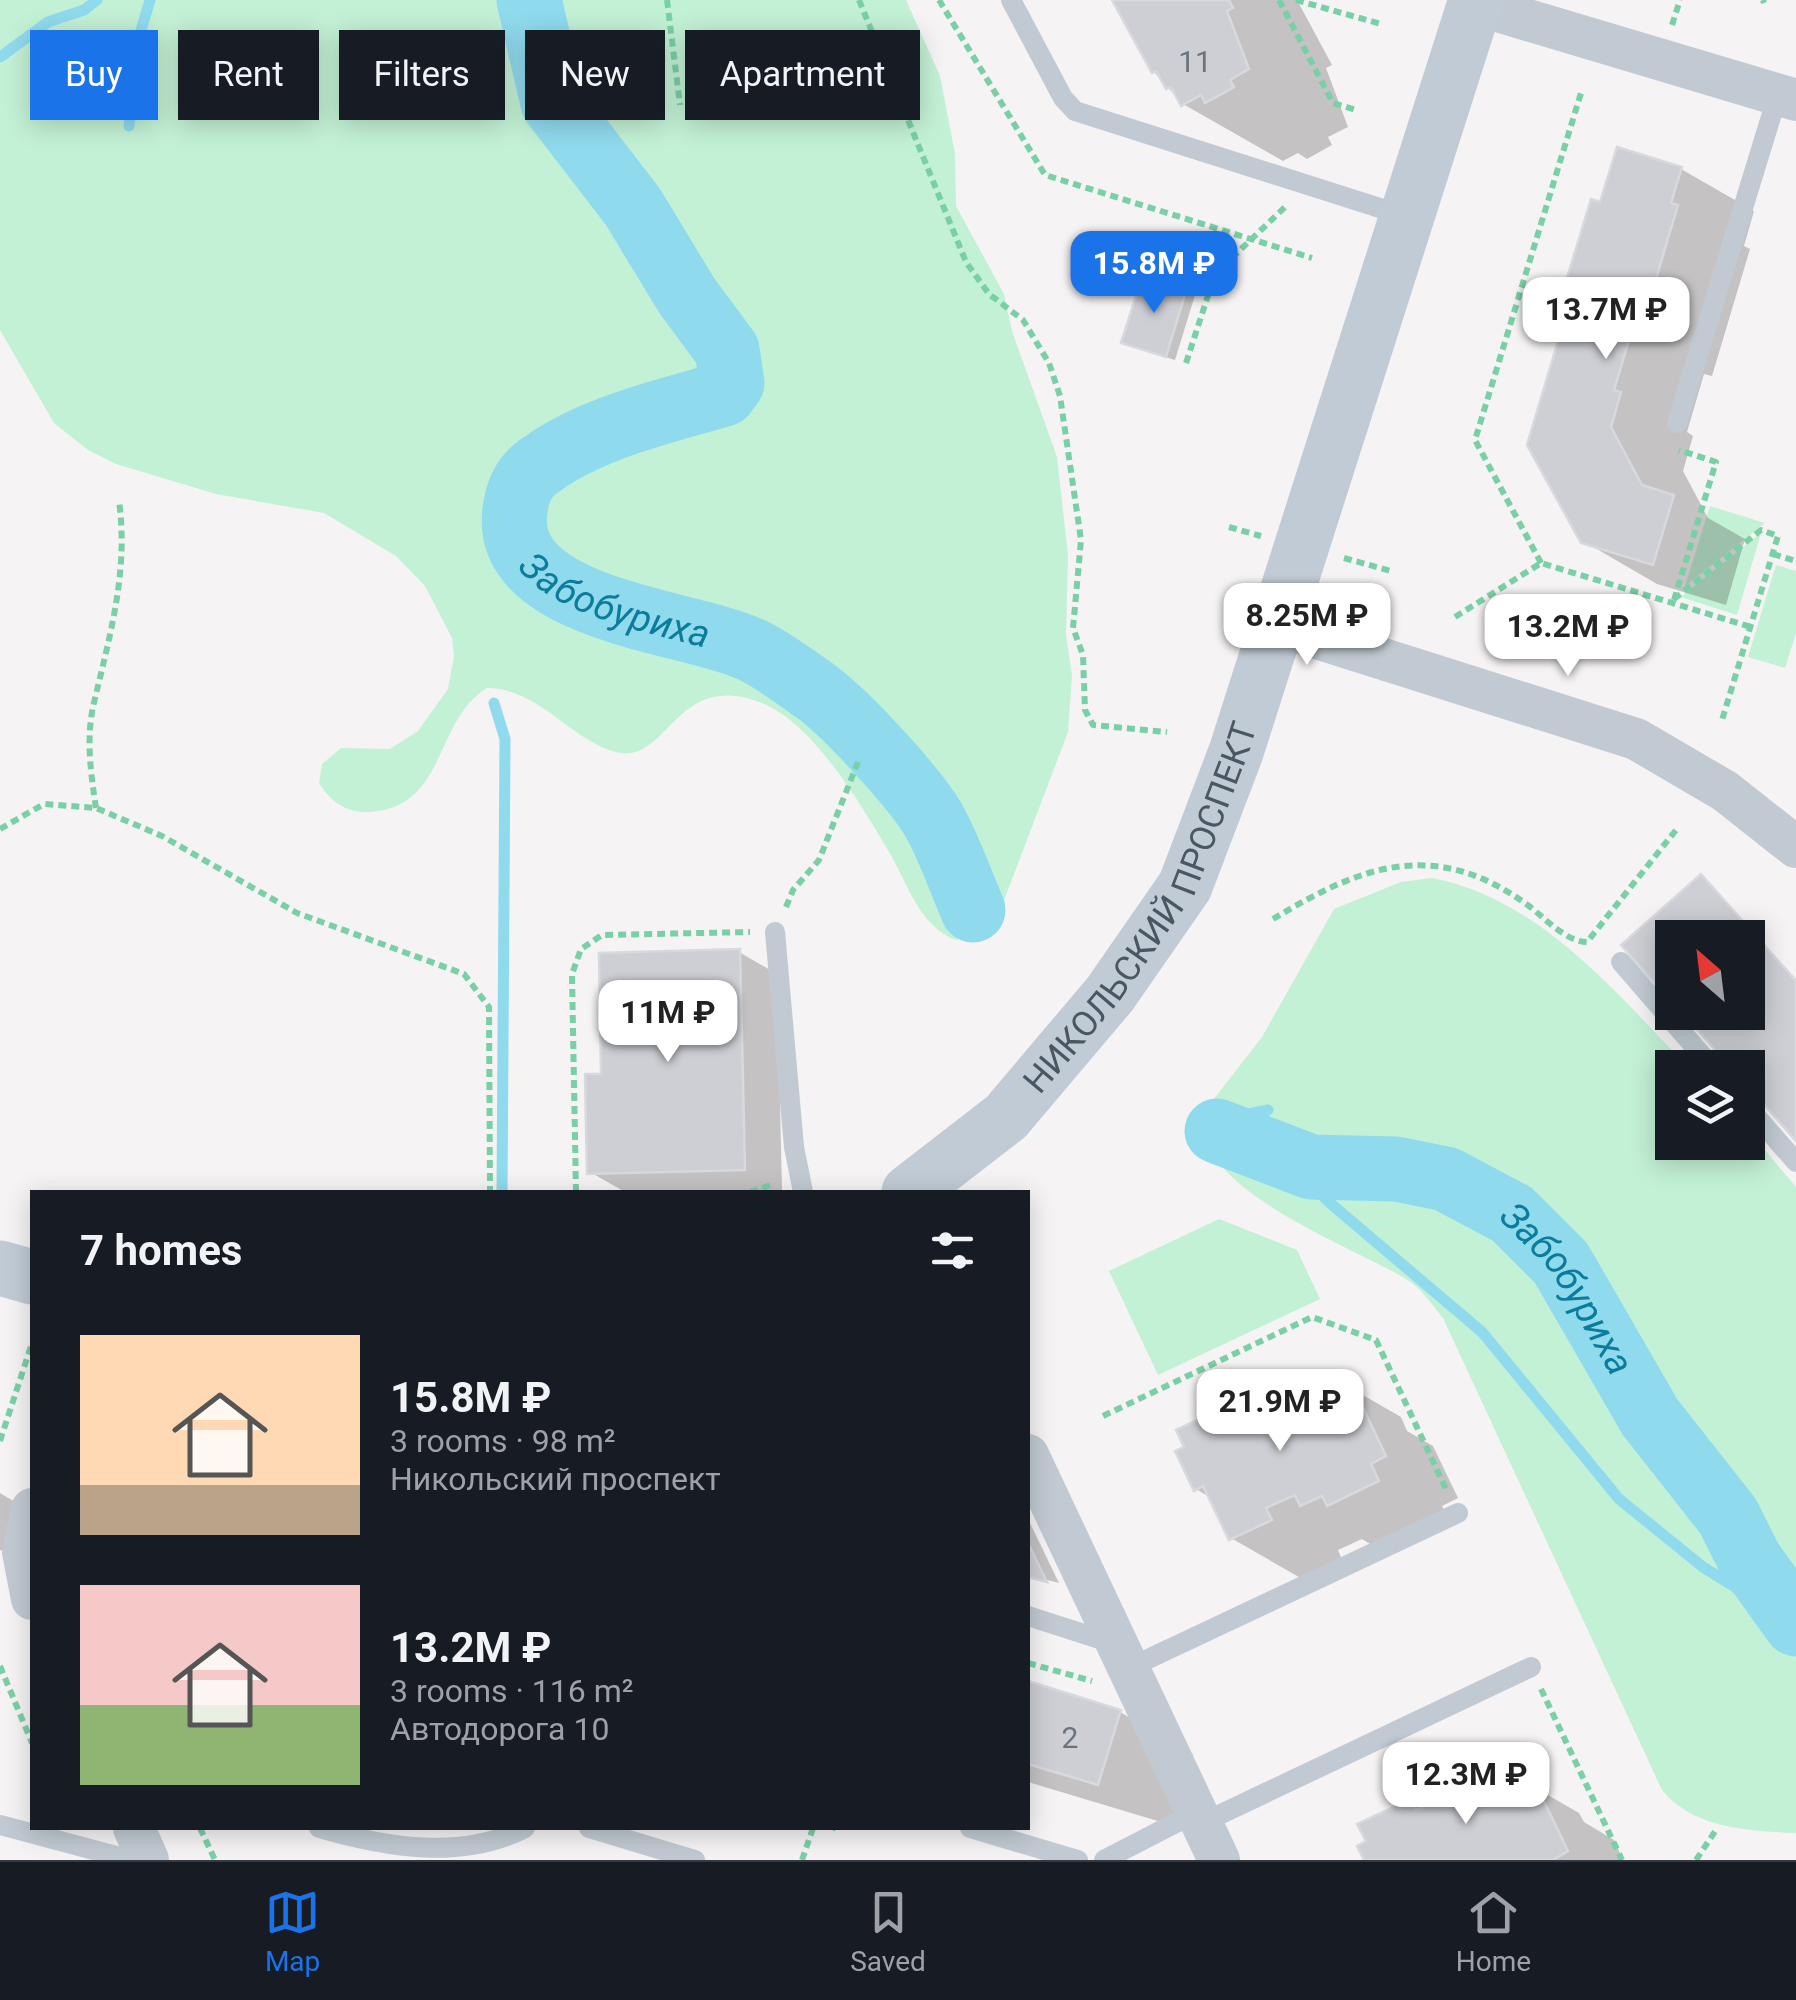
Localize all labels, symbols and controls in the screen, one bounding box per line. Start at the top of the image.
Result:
chip: Buy [30,30,158,120]
chip: Rent [178,30,319,120]
chip: Filters [339,30,505,120]
chip: New [525,30,665,120]
chip: Apartment [685,30,920,120]
house number: 11 [1178,44,1212,79]
pin: 15.8M ₽ [1062,231,1246,316]
text: 15.8M ₽ [1093,244,1215,282]
pin: 13.7M ₽ [1514,277,1698,362]
text: 13.7M ₽ [1545,290,1667,328]
water label: Забобуриха [510,543,715,657]
pin: 8.25M ₽ [1215,583,1399,668]
pin: 13.2M ₽ [1476,594,1660,679]
text: 8.25M ₽ [1246,596,1368,634]
text: 13.2M ₽ [1507,607,1629,645]
street label: НИКОЛЬСКИЙ ПРОСПЕКТ [1015,717,1265,1101]
north arrow [1655,920,1765,1030]
map controls [1655,920,1765,1160]
pin: 11M ₽ [598,980,738,1065]
text: 11M ₽ [620,993,716,1031]
button: layers [1655,1050,1765,1160]
water label: Забобуриха [1491,1193,1643,1382]
icon: filters [925,1223,980,1278]
text: 7 homes [80,1226,242,1275]
pin: 21.9M ₽ [1188,1369,1372,1454]
text: 15.8M ₽ [390,1373,551,1422]
icon: home [160,1375,280,1495]
text: 21.9M ₽ [1219,1382,1341,1420]
text: 3 rooms · 98 m² [390,1422,615,1460]
text: Никольский проспект [390,1460,721,1498]
text: 13.2M ₽ [390,1623,551,1672]
icon: home [160,1625,280,1745]
text: 3 rooms · 116 m² [390,1672,633,1710]
text: Автодорога 10 [390,1710,609,1748]
house number: 2 [1062,1720,1078,1755]
pin: 12.3M ₽ [1374,1742,1558,1827]
text: 12.3M ₽ [1405,1755,1527,1793]
tab: Map [265,1885,320,1978]
tab: Saved [850,1885,926,1978]
tab: Home [1456,1885,1531,1978]

